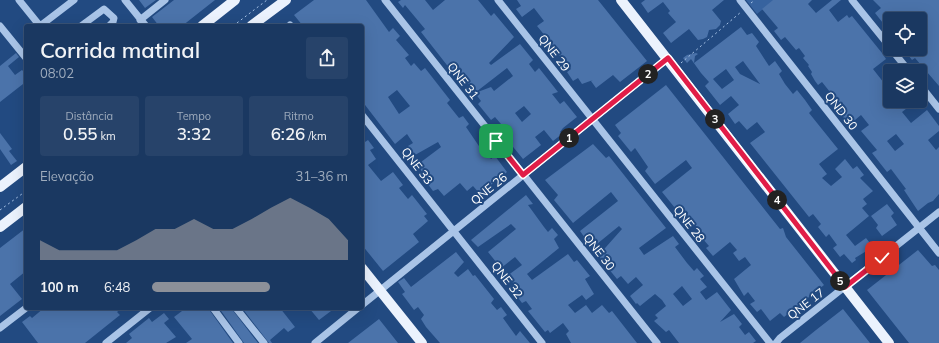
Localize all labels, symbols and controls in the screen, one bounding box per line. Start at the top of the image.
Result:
map controls [883,12,927,108]
button: locate [883,12,927,56]
street label: QNE 29 [535,31,573,74]
text: Corrida matinal [40,36,200,64]
button: share [306,37,348,79]
street label: QNE 31 [444,59,482,102]
pin: 2 [638,64,658,84]
button: layers [883,64,927,108]
text: 08:02 [40,65,74,81]
text: 2 [645,67,651,81]
street label: QND 30 [822,88,861,133]
text: Distância [65,109,113,123]
text: Tempo [177,109,211,123]
text: Ritmo [284,109,314,123]
pin: 3 [705,109,725,129]
text: 3 [712,112,718,126]
text: 0.55 [63,123,98,144]
text: 3:32 [177,123,211,144]
text: 6:26 [271,123,305,144]
pin [479,124,513,158]
pin: 1 [559,128,579,148]
text: km [98,129,116,143]
text: /km [305,129,327,143]
icon: arrive [485,130,507,152]
text: 1 [566,131,572,145]
street label: QNE 33 [398,144,436,187]
text: Elevação [40,168,94,184]
text: 31–36 m [295,168,348,184]
street label: QNE 26 [467,169,510,208]
pin: 4 [767,190,787,210]
text: 4 [774,193,780,207]
street label: QNE 28 [670,202,708,245]
street label: QNE 30 [580,230,618,273]
pin [865,241,899,275]
icon: check [871,247,893,269]
street label: QNE 32 [488,258,526,301]
pin: 5 [830,271,850,291]
text: 5 [837,274,843,288]
text: 100 m [40,279,79,295]
text: 6:48 [104,279,130,295]
street label: QNE 17 [784,285,827,323]

